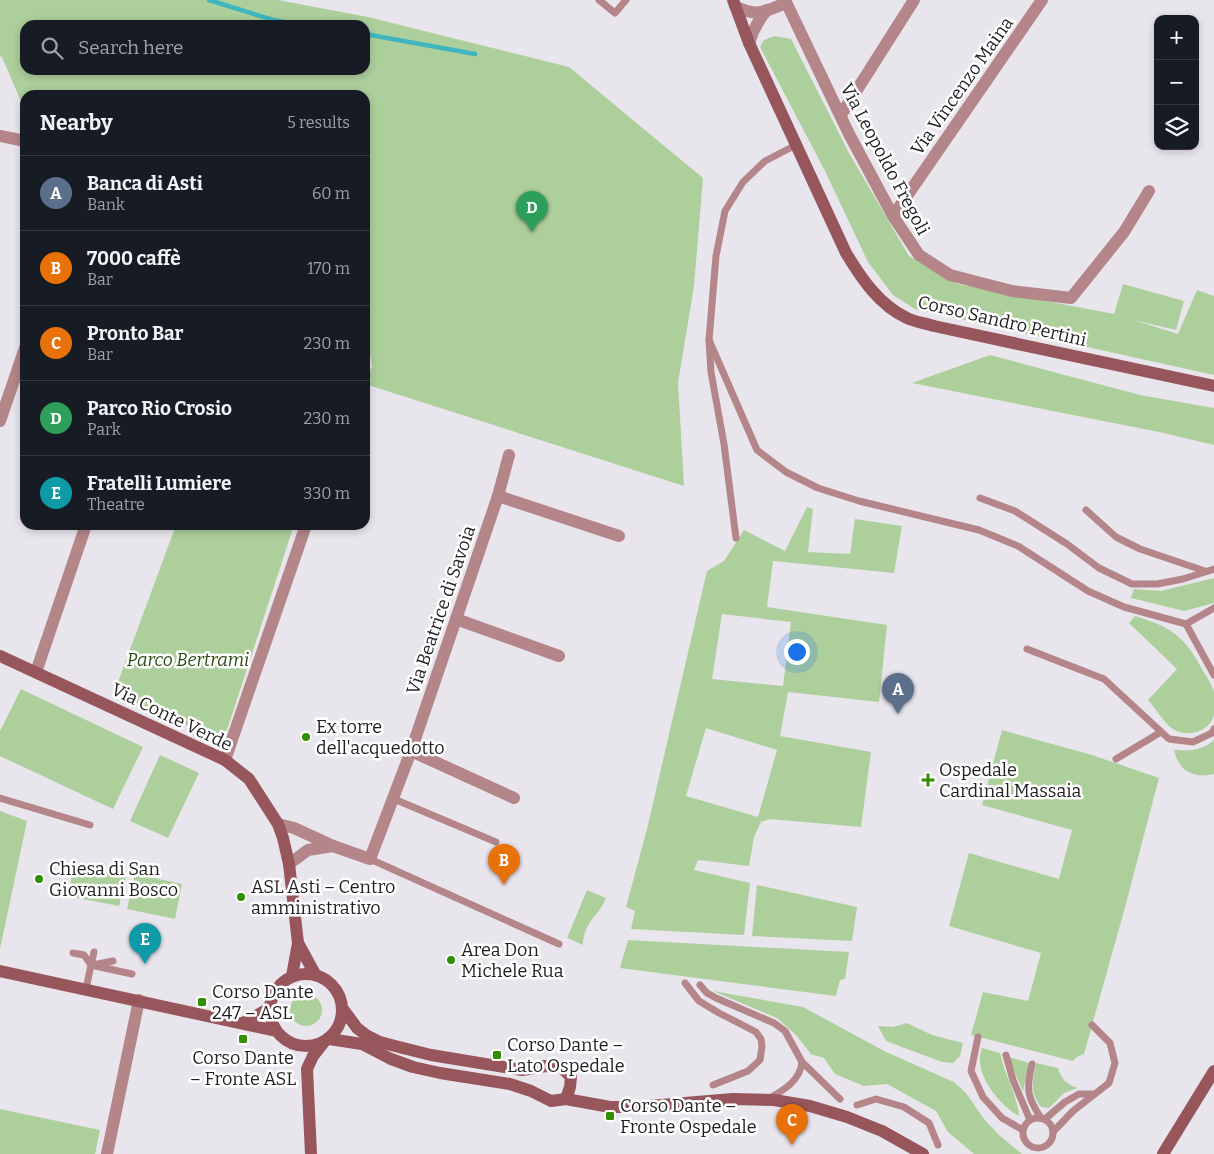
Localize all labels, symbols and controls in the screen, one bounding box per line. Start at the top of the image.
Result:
street label: Via Vincenzo Maina [906,13,1018,159]
map controls [1154,15,1199,150]
button: + [1154,15,1199,60]
search box [20,20,370,75]
icon: search [38,34,66,62]
text: Search here [78,36,183,59]
button: − [1154,60,1199,105]
street label: Via Leopoldo Fregoli [836,79,934,239]
button: layers [1154,105,1199,150]
text: Nearby [40,110,113,136]
text: 5 results [287,113,350,132]
text: Banca di Asti [87,172,203,195]
text: A [50,184,62,203]
text: 60 m [312,184,350,203]
pin: D [516,191,548,232]
text: Bank [87,195,125,214]
text: 7000 caffè [87,247,181,270]
text: B [51,259,61,278]
text: 170 m [307,259,350,278]
text: Bar [87,270,113,289]
street label: Corso Sandro Pertini [916,291,1088,351]
text: Pronto Bar [87,322,184,345]
text: C [51,334,61,353]
text: 230 m [303,334,350,353]
text: Bar [87,345,113,364]
text: Parco Rio Crosio [87,397,232,420]
text: D [50,409,62,428]
text: 230 m [303,409,350,428]
text: Park [87,420,121,439]
text: Fratelli Lumiere [87,472,231,495]
text: E [51,484,61,503]
text: 330 m [303,484,350,503]
text: Theatre [87,495,145,514]
street label: Via Beatrice di Savoia [402,523,480,697]
your location [784,639,810,665]
park label: Parco Bertrami [127,649,249,671]
pin: A [882,673,914,714]
street label: Via Conte Verde [108,678,236,756]
place label: Ex torre dell'acquedotto [316,716,445,759]
marker: Ex torre dell'acquedotto [300,731,312,743]
place label: Ospedale Cardinal Massaia [939,759,1081,802]
marker: Ospedale Cardinal Massaia [921,773,935,787]
pin: B [488,844,520,885]
place label: Chiesa di San Giovanni Bosco [49,858,178,901]
marker: Chiesa di San Giovanni Bosco [33,873,45,885]
place label: ASL Asti – Centro amministrativo [251,876,395,919]
marker: ASL Asti – Centro amministrativo [235,891,247,903]
pin: E [129,923,161,964]
place label: Area Don Michele Rua [461,939,564,982]
marker: Area Don Michele Rua [445,954,457,966]
place label: Corso Dante 247 – ASL [212,981,314,1024]
marker: Corso Dante 247 – ASL [196,996,208,1008]
marker: Corso Dante – Fronte ASL [237,1033,249,1045]
place label: Corso Dante – Lato Ospedale [507,1034,625,1077]
place label: Corso Dante – Fronte ASL [190,1047,296,1090]
marker: Corso Dante – Lato Ospedale [491,1049,503,1061]
place label: Corso Dante – Fronte Ospedale [620,1095,757,1138]
pin: C [776,1104,808,1145]
marker: Corso Dante – Fronte Ospedale [604,1110,616,1122]

